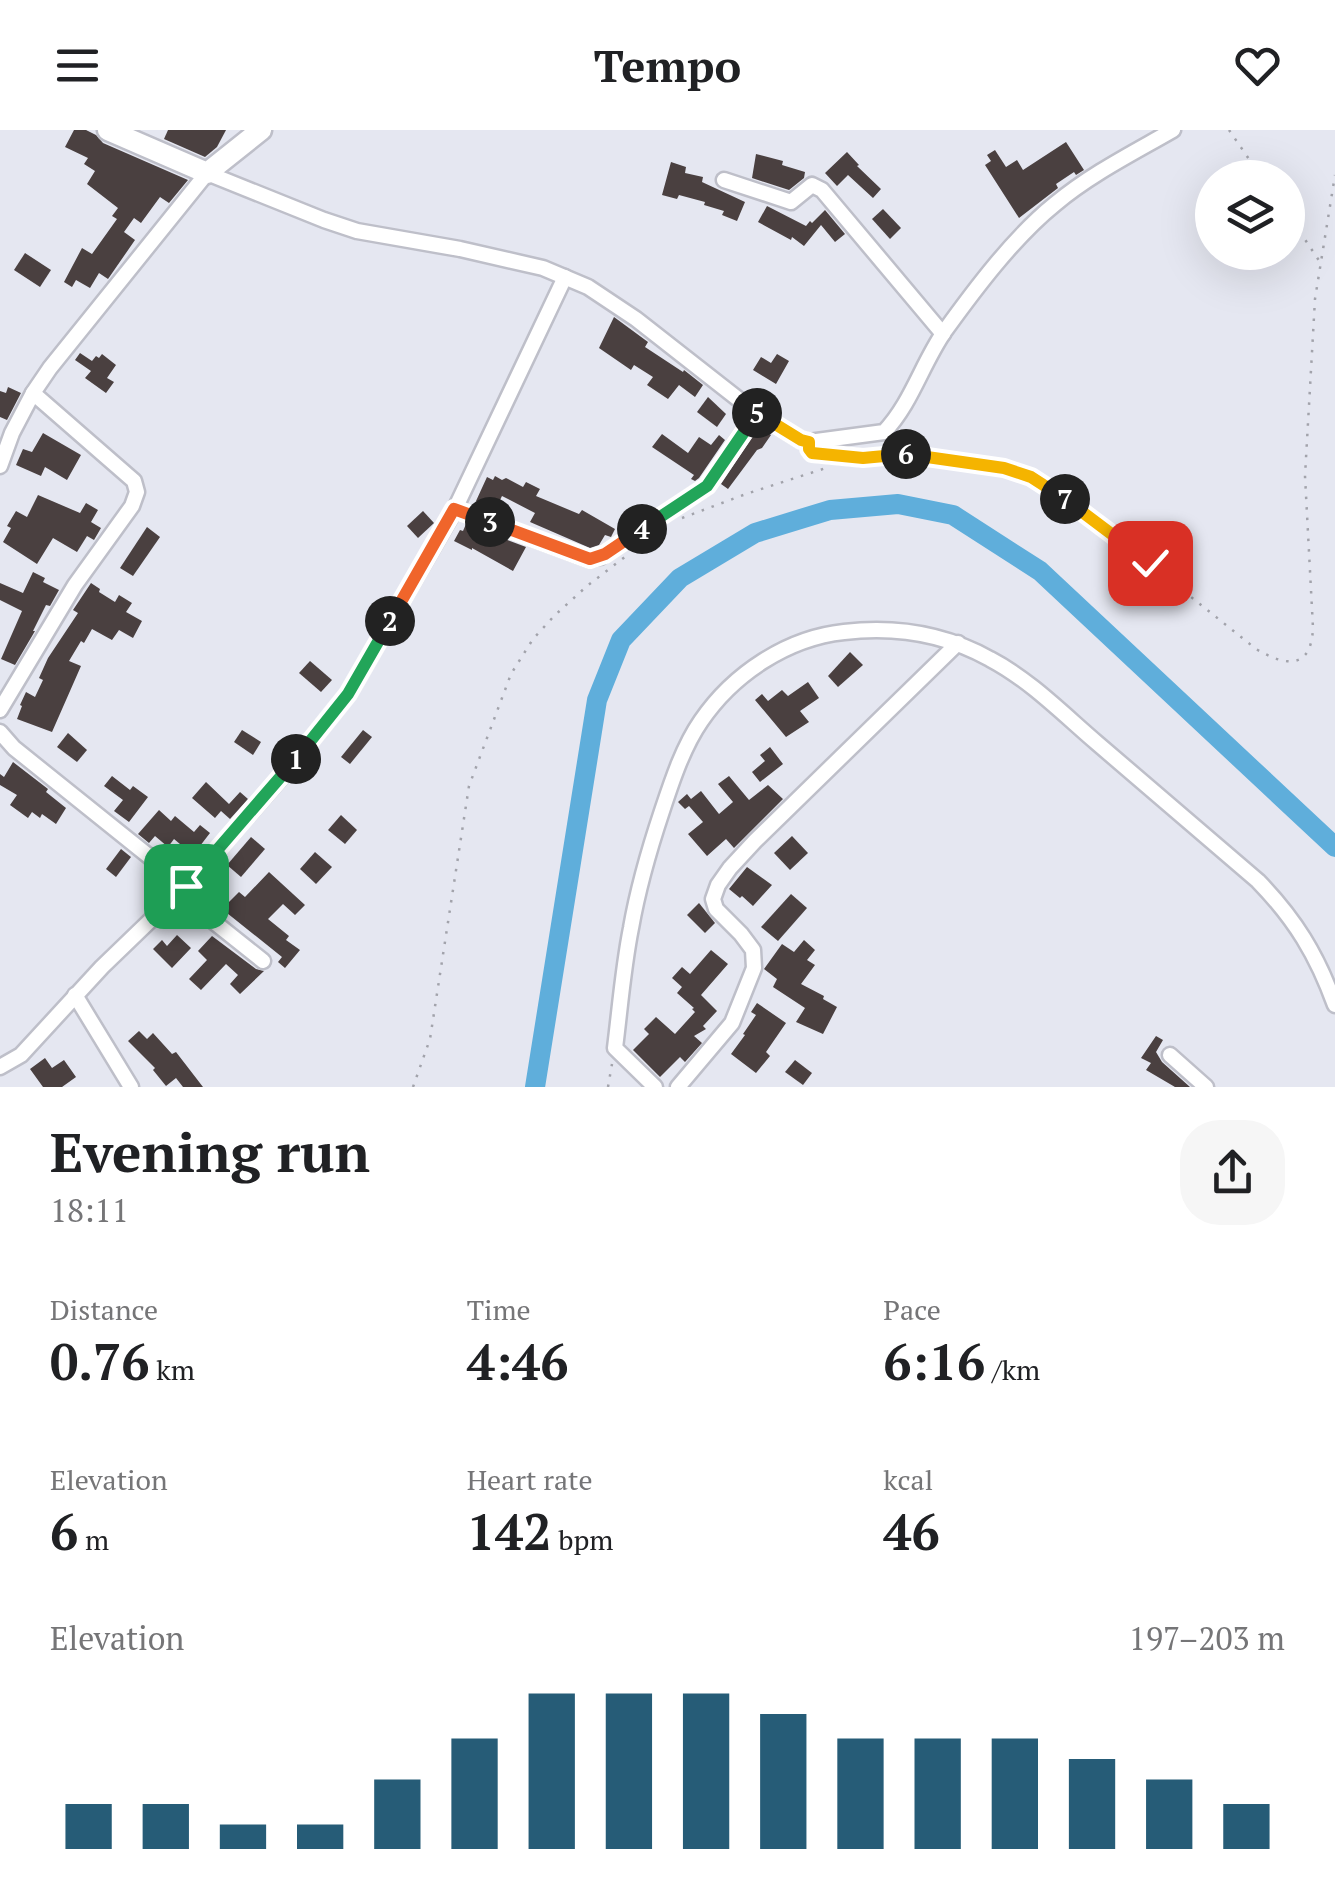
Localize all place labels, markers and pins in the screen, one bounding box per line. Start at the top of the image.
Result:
pin: 5 [732,388,782,438]
pin: 6 [881,429,931,479]
pin: 7 [1040,474,1090,524]
pin: 3 [465,497,515,547]
pin: 4 [617,504,667,554]
pin [1108,521,1193,606]
pin: 2 [365,596,415,646]
pin: 1 [271,734,321,784]
pin [144,844,229,929]

